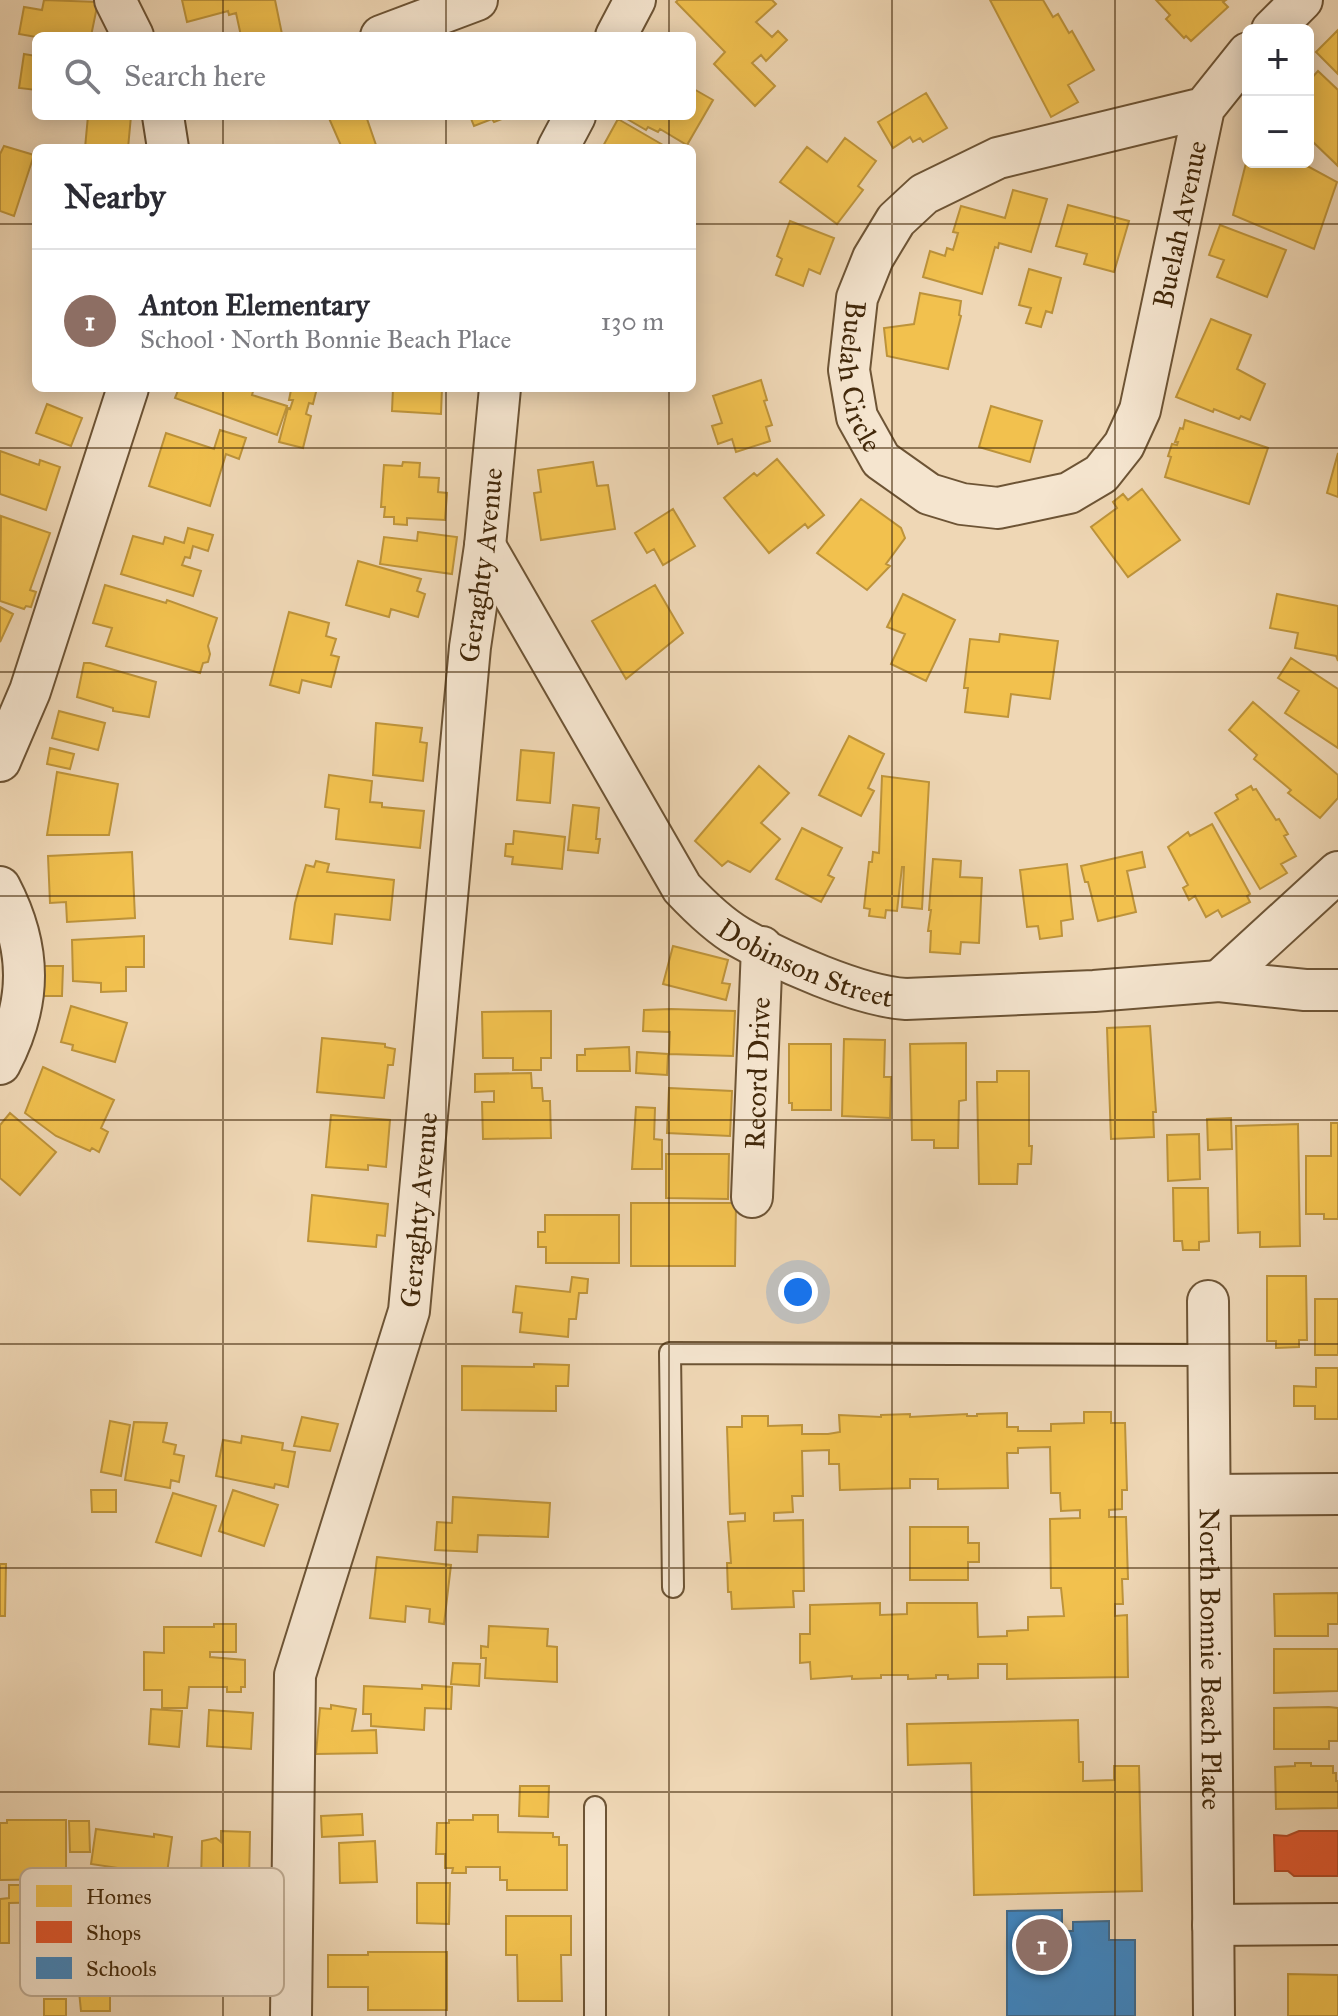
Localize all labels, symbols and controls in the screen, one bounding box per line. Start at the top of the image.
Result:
map controls [1242,24,1314,168]
button: + [1242,24,1314,96]
search box [32,32,696,120]
icon: search [60,54,104,98]
text: Search here [124,58,266,94]
button: − [1242,96,1314,168]
street label: Buelah Avenue [1145,137,1214,311]
text: Nearby [64,176,166,217]
text: Anton Elementary [140,287,369,323]
street label: Buelah Circle [831,299,890,458]
text: 1 [85,305,95,337]
text: 130 m [601,305,664,337]
text: School · North Bonnie Beach Place [140,323,511,355]
street label: Geraghty Avenue [451,466,510,664]
street label: Dobinson Street [711,910,896,1015]
street label: Record Drive [736,996,777,1150]
street label: Geraghty Avenue [392,1111,445,1309]
your location [778,1272,818,1312]
street label: North Bonnie Beach Place [1192,1508,1230,1810]
legend [20,1868,284,1996]
text: Homes [86,1883,152,1910]
pin: 1 [1016,1915,1068,1975]
text: Shops [86,1919,141,1946]
text: Schools [86,1955,156,1982]

